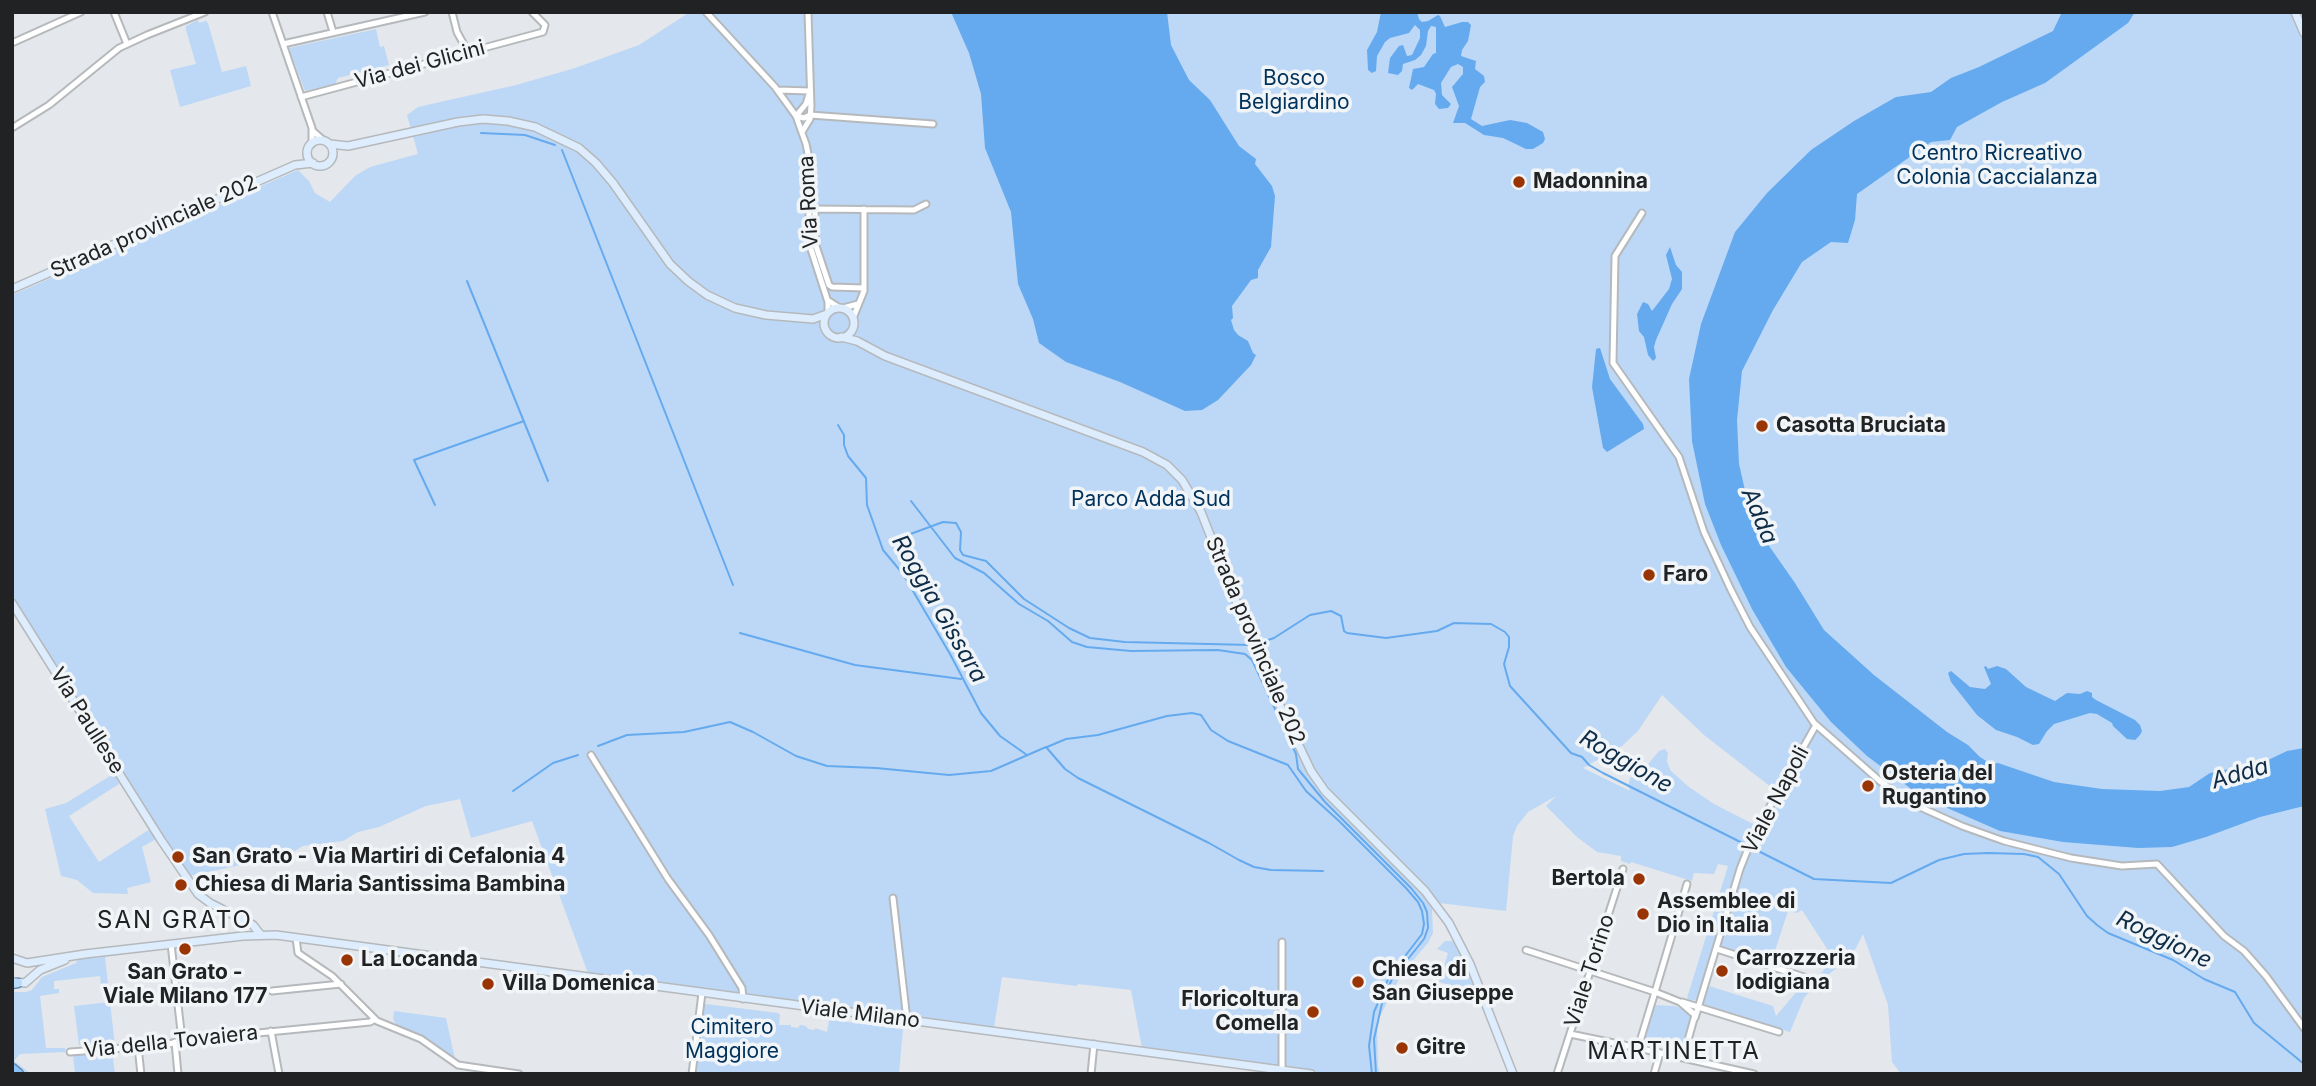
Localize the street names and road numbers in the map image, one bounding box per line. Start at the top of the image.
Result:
street label: Via dei Glicini [352,36,488,94]
street label: Via Roma [794,155,824,249]
street label: Strada provinciale 202 [47,170,261,284]
street label: Strada provinciale 202 [1200,533,1310,749]
street label: Via Paullese [44,663,130,779]
street label: Viale Napoli [1737,742,1815,858]
street label: Viale Torino [1560,911,1620,1031]
street label: Viale Milano [799,994,921,1034]
street label: Via della Tovaiera [83,1020,259,1064]

